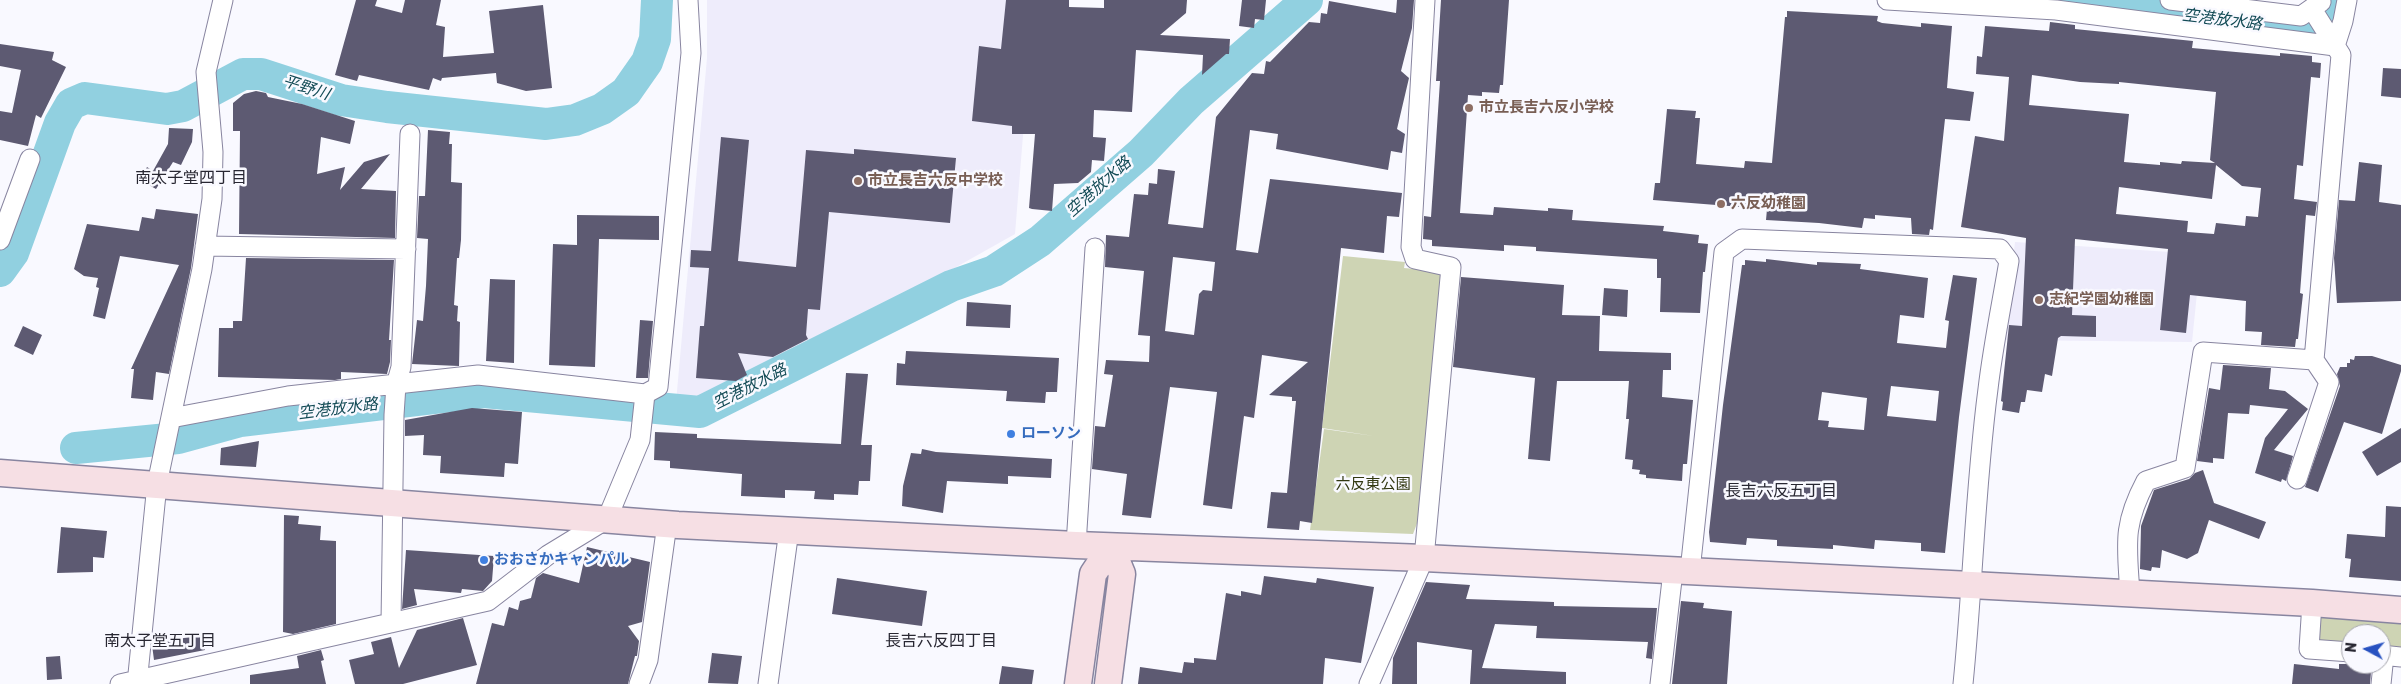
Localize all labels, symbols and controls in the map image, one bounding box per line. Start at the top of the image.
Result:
water label: 空港放水路 [2181,6,2263,34]
water label: 平野川 [280,71,332,105]
place label: 市立長吉六反小学校 [1479,99,1614,117]
marker: 市立長吉六反小学校 [1463,102,1475,114]
water label: 空港放水路 [1063,153,1135,221]
district label: 南太子堂四丁目 [135,168,247,188]
place label: 市立長吉六反中学校 [868,172,1003,190]
marker: 市立長吉六反中学校 [852,175,864,187]
place label: 六反幼稚園 [1731,195,1806,213]
marker: 六反幼稚園 [1715,198,1727,210]
place label: 志紀学園幼稚園 [2049,291,2154,309]
marker: 志紀学園幼稚園 [2033,294,2045,306]
water label: 空港放水路 [710,360,790,414]
water label: 空港放水路 [297,395,379,423]
place label: ローソン [1021,425,1081,443]
marker: ローソン [1005,428,1017,440]
park label: 六反東公園 [1336,476,1410,494]
district label: 長吉六反五丁目 [1725,481,1837,501]
place label: おおさかキャンパル [494,551,629,569]
marker: おおさかキャンパル [478,554,490,566]
north arrow [2341,624,2391,674]
district label: 南太子堂五丁目 [104,631,216,651]
district label: 長吉六反四丁目 [885,631,997,651]
text: N [2343,642,2361,653]

